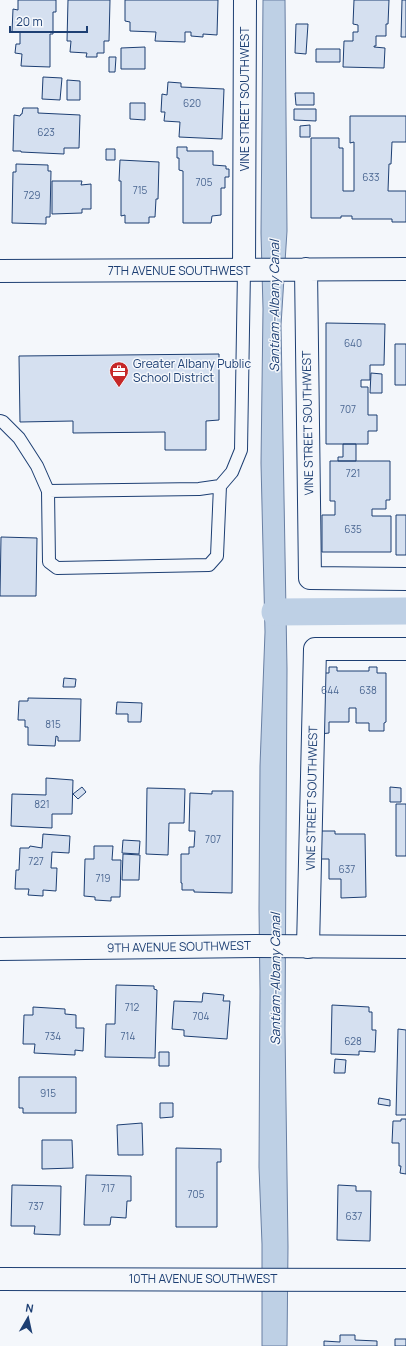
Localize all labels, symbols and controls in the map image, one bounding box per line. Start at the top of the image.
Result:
scale bar [10,8,87,34]
text: 20 m [16,13,43,30]
street label: VINE STREET SOUTHWEST [236,26,253,171]
house number: 620 [183,96,201,110]
house number: 623 [37,125,55,139]
house number: 633 [362,170,380,184]
house number: 705 [196,175,213,189]
house number: 715 [133,183,148,197]
house number: 729 [24,188,40,202]
water label: Santiam-Albany Canal [265,238,283,372]
street label: 7TH AVENUE SOUTHWEST [108,262,251,279]
house number: 640 [344,336,362,350]
street label: VINE STREET SOUTHWEST [298,350,317,495]
place label: Greater Albany Public School District [133,355,251,386]
office icon: Greater Albany Public School District [108,360,130,388]
house number: 707 [340,402,356,416]
house number: 721 [346,466,360,480]
house number: 635 [344,522,362,536]
house number: 644 [321,683,339,697]
house number: 638 [359,683,377,697]
house number: 815 [45,717,61,731]
street label: VINE STREET SOUTHWEST [302,725,321,870]
house number: 821 [34,797,50,811]
house number: 707 [205,832,221,846]
house number: 727 [28,854,44,868]
house number: 637 [339,862,355,876]
house number: 719 [95,871,111,885]
water label: Santiam-Albany Canal [266,911,284,1045]
street label: 9TH AVENUE SOUTHWEST [107,937,252,956]
house number: 712 [125,1000,140,1014]
house number: 704 [192,1009,210,1023]
house number: 734 [45,1029,61,1043]
house number: 714 [121,1029,136,1043]
house number: 628 [344,1034,362,1048]
house number: 915 [40,1086,56,1100]
house number: 717 [101,1181,115,1195]
house number: 705 [188,1187,205,1201]
house number: 737 [28,1199,44,1213]
house number: 637 [346,1209,362,1223]
street label: 10TH AVENUE SOUTHWEST [129,1270,278,1287]
north arrow [8,1298,48,1338]
text: N [25,1300,35,1316]

